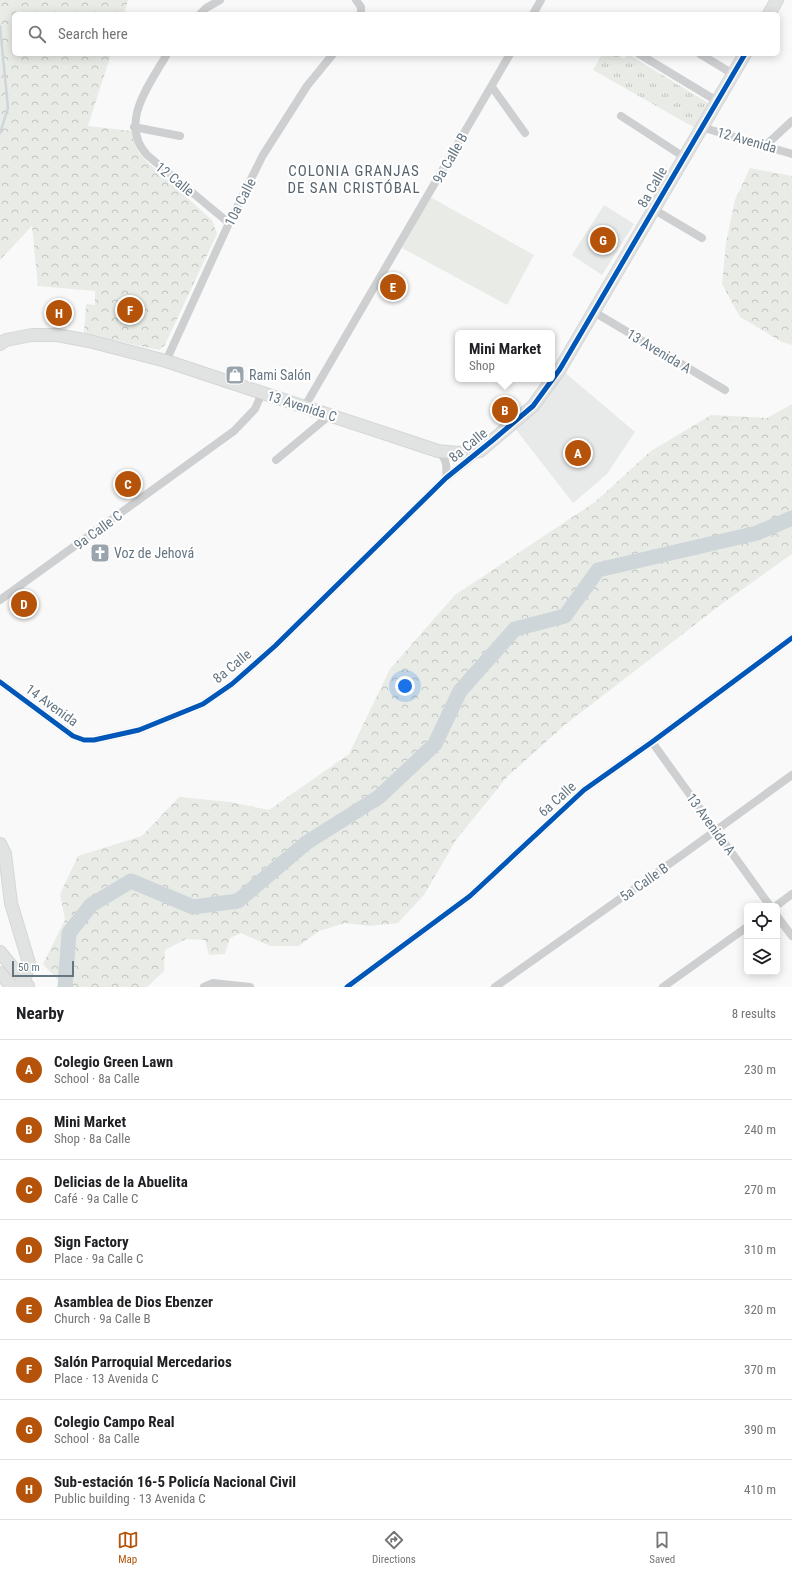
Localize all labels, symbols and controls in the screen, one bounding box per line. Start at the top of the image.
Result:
search box [12,12,780,56]
icon: search [26,23,48,45]
text: Search here [58,25,128,43]
street label: 12 Avenida [716,124,778,156]
street label: 9a Calle B [429,130,471,186]
street label: 12 Calle [153,159,198,200]
district label: COLONIA GRANJAS DE SAN CRISTÓBAL [287,162,421,197]
street label: 8a Calle [634,163,670,210]
street label: 10a Calle [221,175,259,229]
pin: G [590,225,616,255]
pin: E [380,272,406,302]
pin: F [117,295,143,325]
pin: H [46,298,72,328]
street label: 13 Avenida A [624,326,694,376]
popup [455,330,555,382]
text: Mini Market [469,340,541,358]
text: Shop [469,358,495,373]
shop icon: Rami Salón [224,364,246,386]
place label: Rami Salón [249,367,311,383]
street label: 13 Avenida C [265,387,339,425]
pin: B [492,395,518,425]
street label: 8a Calle [446,425,491,465]
pin: A [565,438,591,468]
pin: C [115,469,141,499]
street label: 9a Calle C [71,507,125,553]
church icon: Voz de Jehová [89,542,111,564]
place label: Voz de Jehová [114,545,194,561]
pin: D [11,589,37,619]
street label: 8a Calle [210,646,255,686]
your location [395,676,415,696]
street label: 14 Avenida [23,681,81,729]
street label: 6a Calle [535,778,579,820]
street label: 13 Avenida A [683,790,739,858]
street label: 5a Calle B [617,860,671,904]
map controls [744,903,780,975]
button: locate [744,903,780,939]
button: layers [744,939,780,975]
scale bar [12,959,74,978]
text: 50 m [18,961,40,974]
text: Nearby [16,1003,64,1023]
text: 8 results [732,1006,776,1021]
text: Colegio Green Lawn [54,1053,173,1071]
text: A [25,1062,33,1077]
text: 230 m [744,1062,776,1077]
text: School · 8a Calle [54,1071,139,1086]
text: Mini Market [54,1113,126,1131]
text: B [25,1122,33,1137]
text: 240 m [744,1122,776,1137]
text: Shop · 8a Calle [54,1131,130,1146]
text: Delicias de la Abuelita [54,1173,188,1191]
text: C [25,1182,33,1197]
text: 270 m [744,1182,776,1197]
text: Café · 9a Calle C [54,1191,138,1206]
text: Sign Factory [54,1233,129,1251]
text: D [25,1242,33,1257]
text: 310 m [744,1242,776,1257]
text: Place · 9a Calle C [54,1251,143,1266]
text: Asamblea de Dios Ebenzer [54,1293,213,1311]
text: E [26,1302,32,1317]
text: 320 m [744,1302,776,1317]
text: Church · 9a Calle B [54,1311,151,1326]
text: Salón Parroquial Mercedarios [54,1353,232,1371]
text: F [26,1362,32,1377]
text: 370 m [744,1362,776,1377]
text: Place · 13 Avenida C [54,1371,159,1386]
text: Colegio Campo Real [54,1413,175,1431]
text: G [25,1422,33,1437]
text: 390 m [744,1422,776,1437]
text: School · 8a Calle [54,1431,139,1446]
text: Sub-estación 16-5 Policía Nacional Civil [54,1473,296,1491]
text: H [25,1482,33,1497]
text: 410 m [744,1482,776,1497]
text: Public building · 13 Avenida C [54,1491,206,1506]
tab: Map [117,1529,139,1566]
tab: Directions [372,1529,416,1566]
tab: Saved [649,1529,675,1566]

